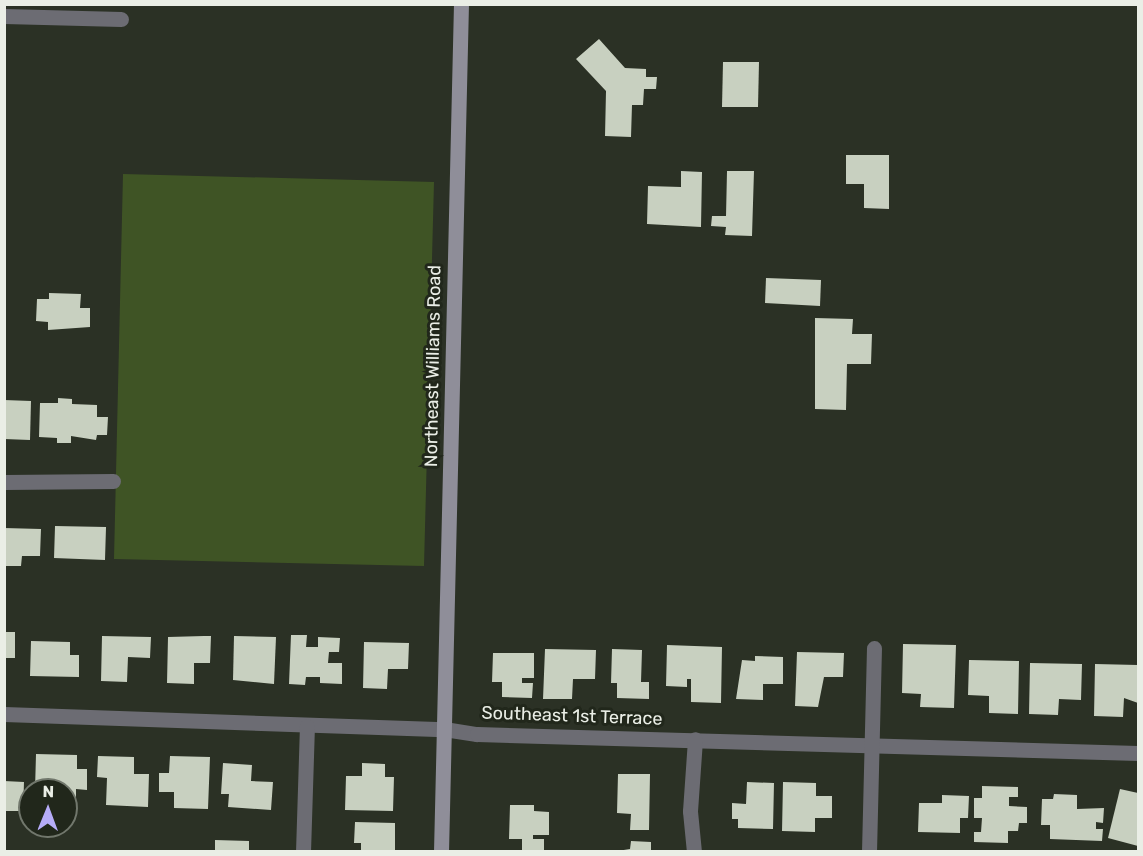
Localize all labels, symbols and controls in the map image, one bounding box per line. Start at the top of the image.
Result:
street label: Northeast Williams Road [420,265,446,467]
street label: Southeast 1st Terrace [481,702,663,730]
north arrow [18,778,78,838]
text: N [42,782,54,801]

